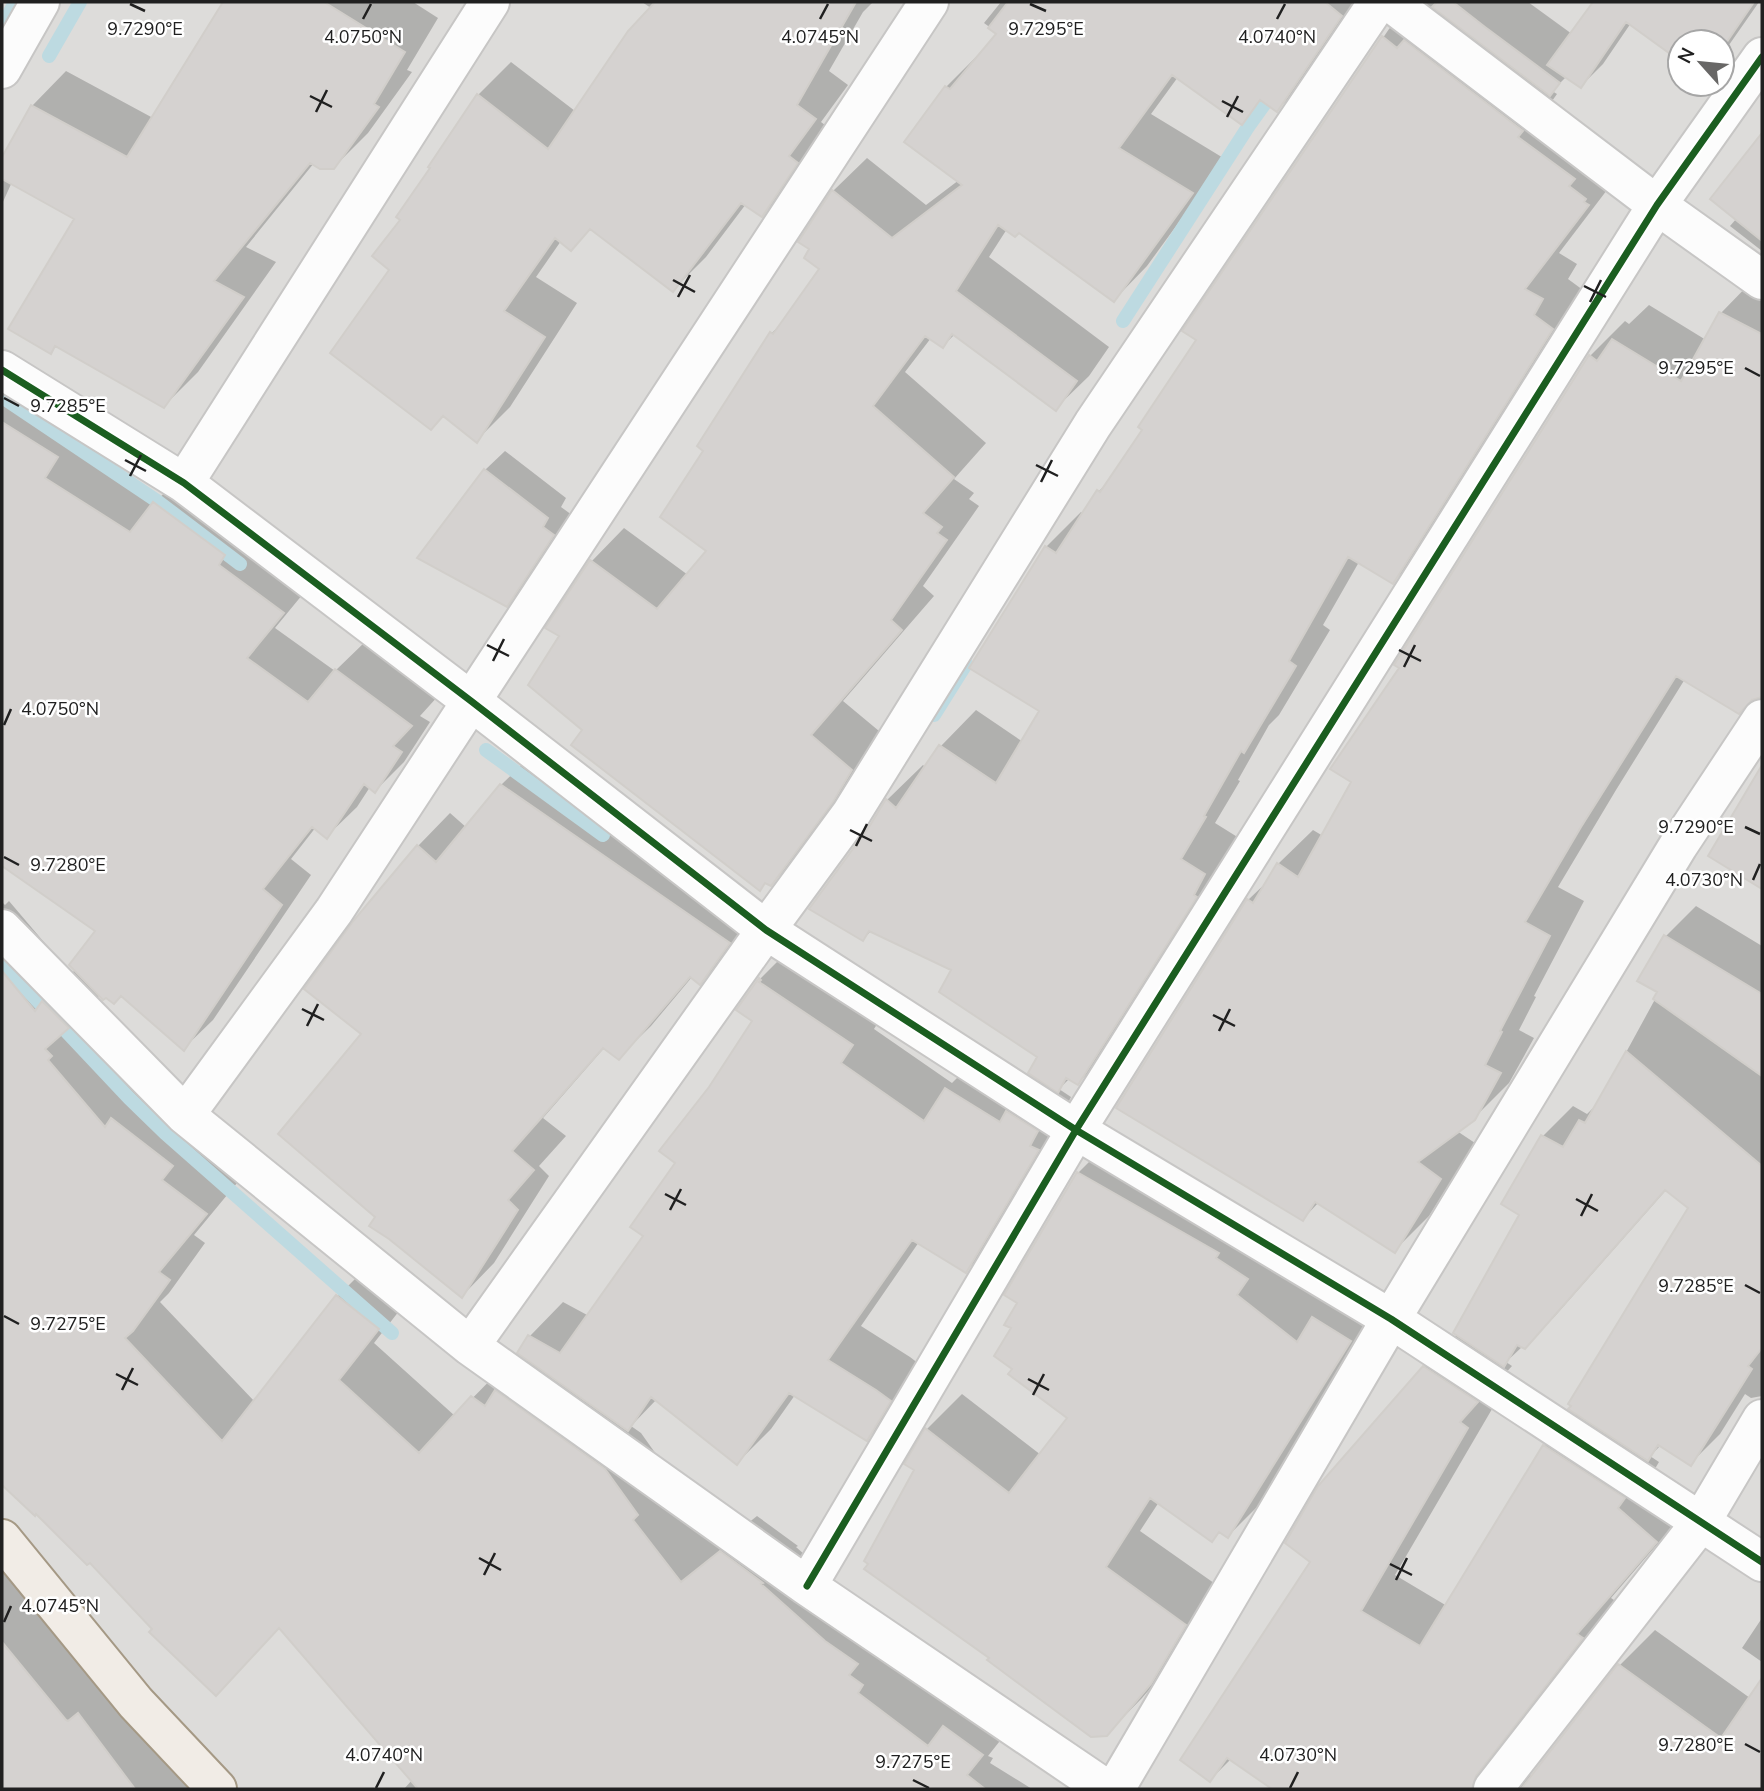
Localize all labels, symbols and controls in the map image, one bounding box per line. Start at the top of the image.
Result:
text: 9.7290°E [107,17,183,41]
text: 9.7295°E [1008,17,1084,41]
text: 4.0750°N [324,25,402,49]
text: 4.0745°N [781,25,859,49]
text: 4.0740°N [1238,25,1316,49]
north arrow [1666,28,1736,98]
text: N [1672,43,1702,68]
text: 9.7295°E [1658,356,1734,380]
text: 9.7285°E [30,394,106,418]
text: 4.0750°N [21,697,99,721]
text: 9.7290°E [1658,815,1734,839]
text: 9.7280°E [30,853,106,877]
text: 4.0730°N [1665,868,1743,892]
text: 9.7285°E [1658,1274,1734,1298]
text: 9.7275°E [30,1312,106,1336]
text: 4.0745°N [21,1594,99,1618]
text: 9.7280°E [1658,1733,1734,1757]
text: 4.0740°N [345,1743,423,1767]
text: 4.0730°N [1259,1743,1337,1767]
text: 9.7275°E [875,1750,951,1774]

